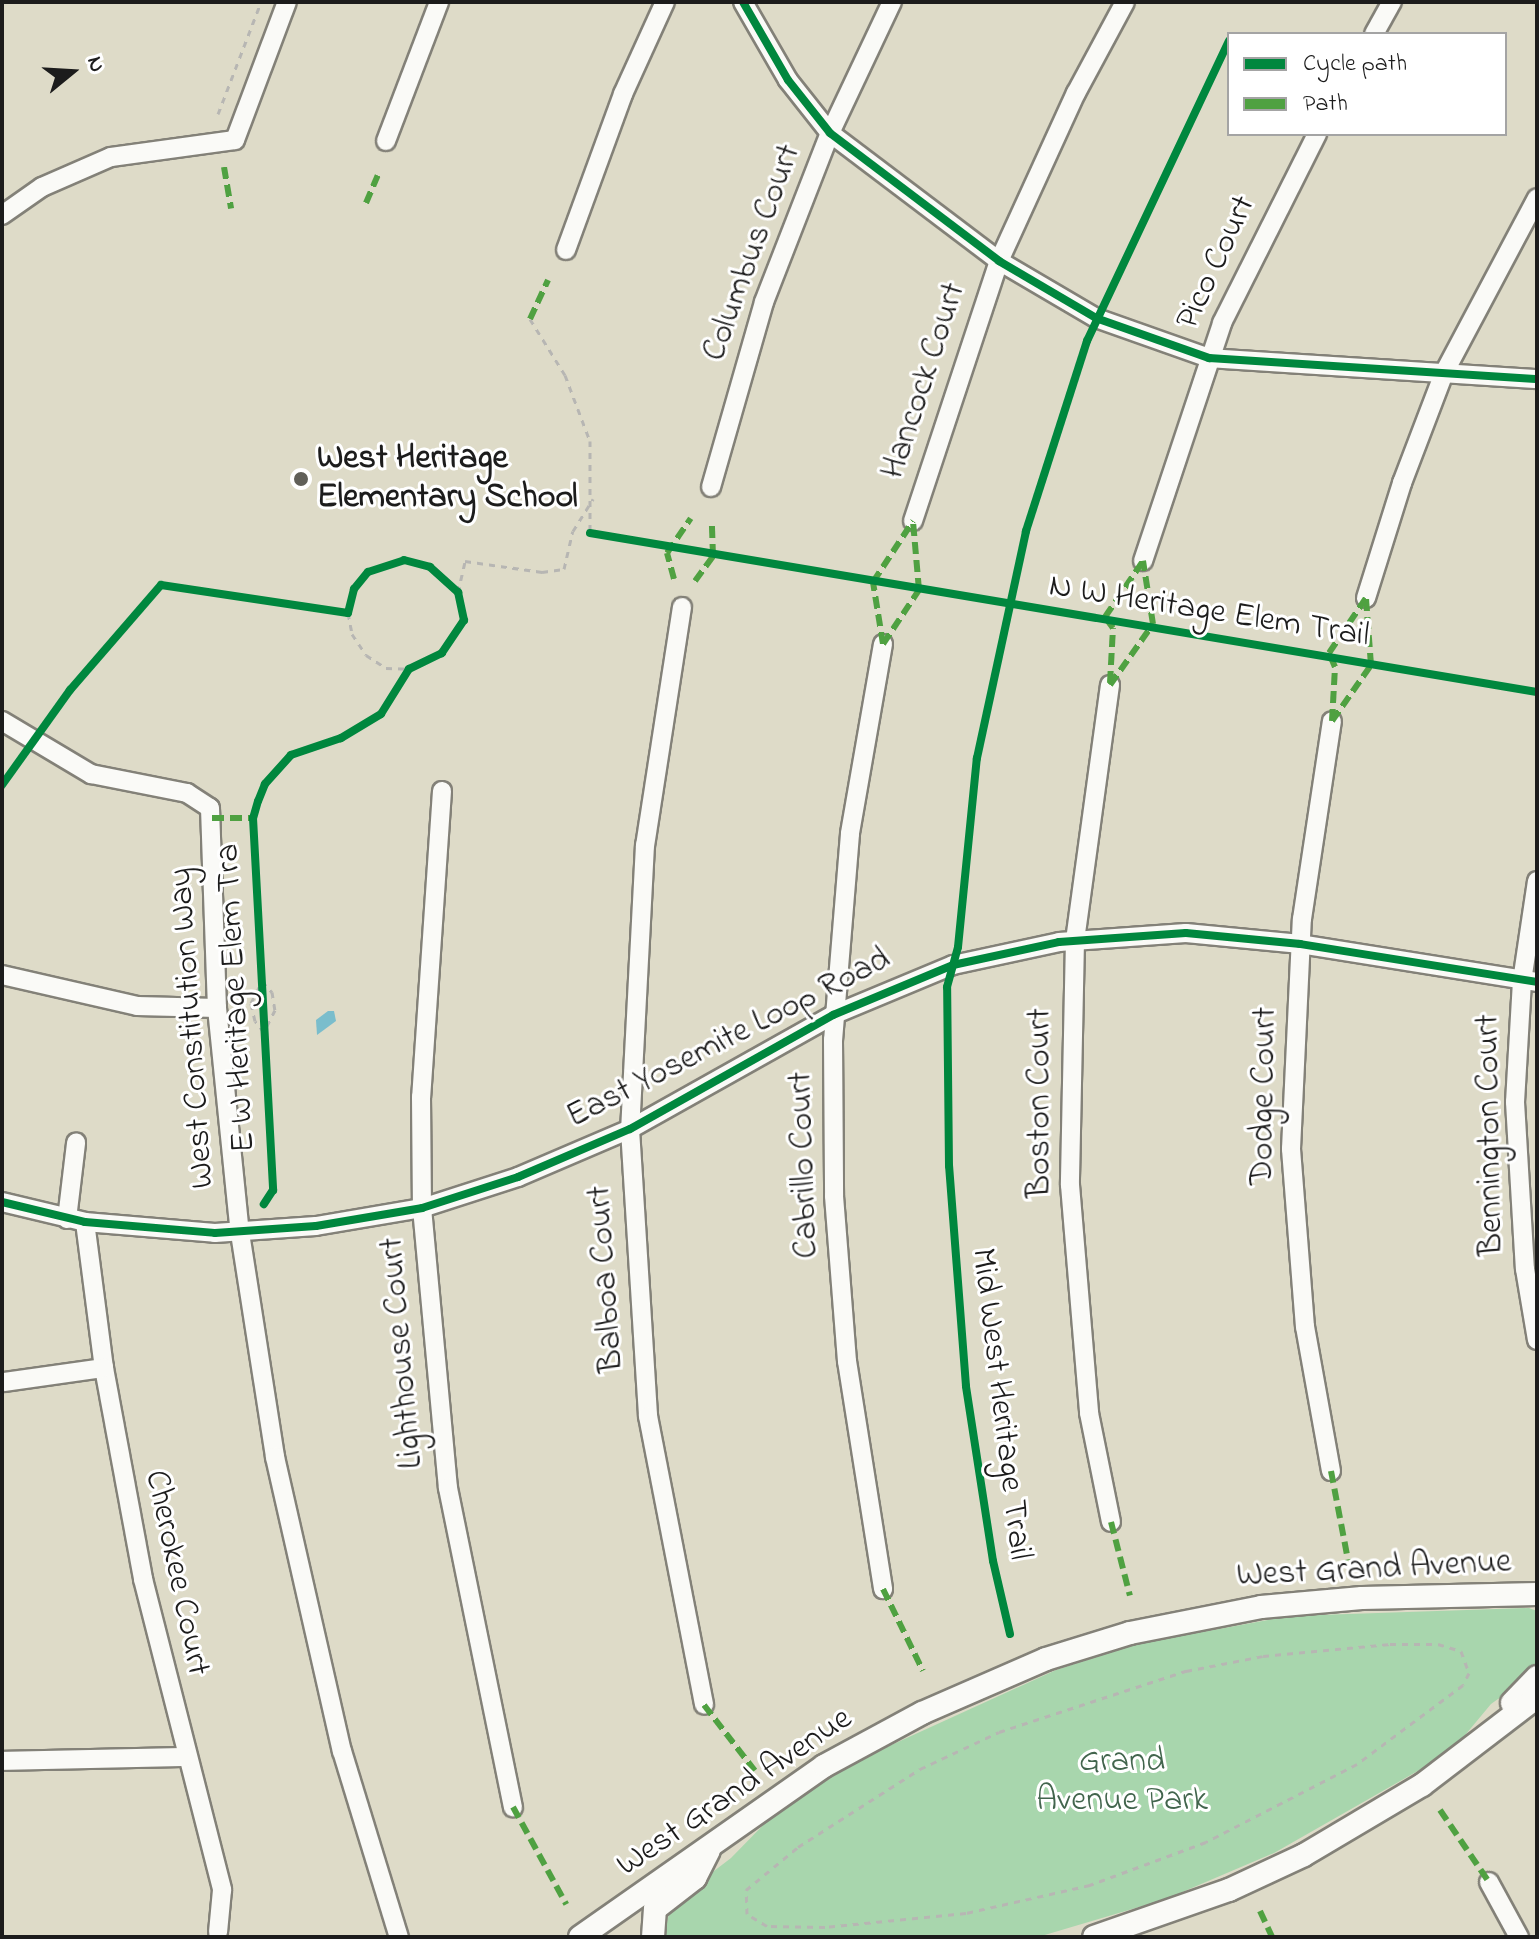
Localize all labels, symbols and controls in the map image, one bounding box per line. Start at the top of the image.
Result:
north arrow [32,32,112,112]
legend [1227,32,1507,136]
text: Cycle path [1303,47,1407,82]
text: N [77,53,112,77]
text: Path [1303,87,1348,122]
street label: Columbus Court [695,139,811,367]
street label: Pico Court [1168,190,1266,336]
street label: Hancock Court [874,278,976,484]
place label: West Heritage Elementary School [317,439,578,518]
marker: West Heritage Elementary School [292,470,310,488]
street label: N W Heritage Elem Trail [1046,567,1372,657]
street label: E W Heritage Elem Tra [209,843,265,1153]
street label: West Constitution Way [161,866,225,1190]
street label: East Yosemite Loop Road [560,940,898,1138]
street label: Dodge Court [1243,1006,1287,1186]
street label: Boston Court [1021,1008,1061,1198]
street label: Bennington Court [1468,1014,1514,1256]
street label: Cabrillo Court [781,1071,829,1259]
street label: Balboa Court [580,1184,634,1374]
street label: Lighthouse Court [373,1236,433,1470]
street label: Mid West Heritage Trail [961,1246,1039,1562]
street label: Cherokee Court [134,1467,218,1679]
street label: West Grand Avenue [1236,1542,1512,1598]
street label: West Grand Avenue [610,1699,860,1887]
park label: Grand Avenue Park [1036,1742,1208,1822]

